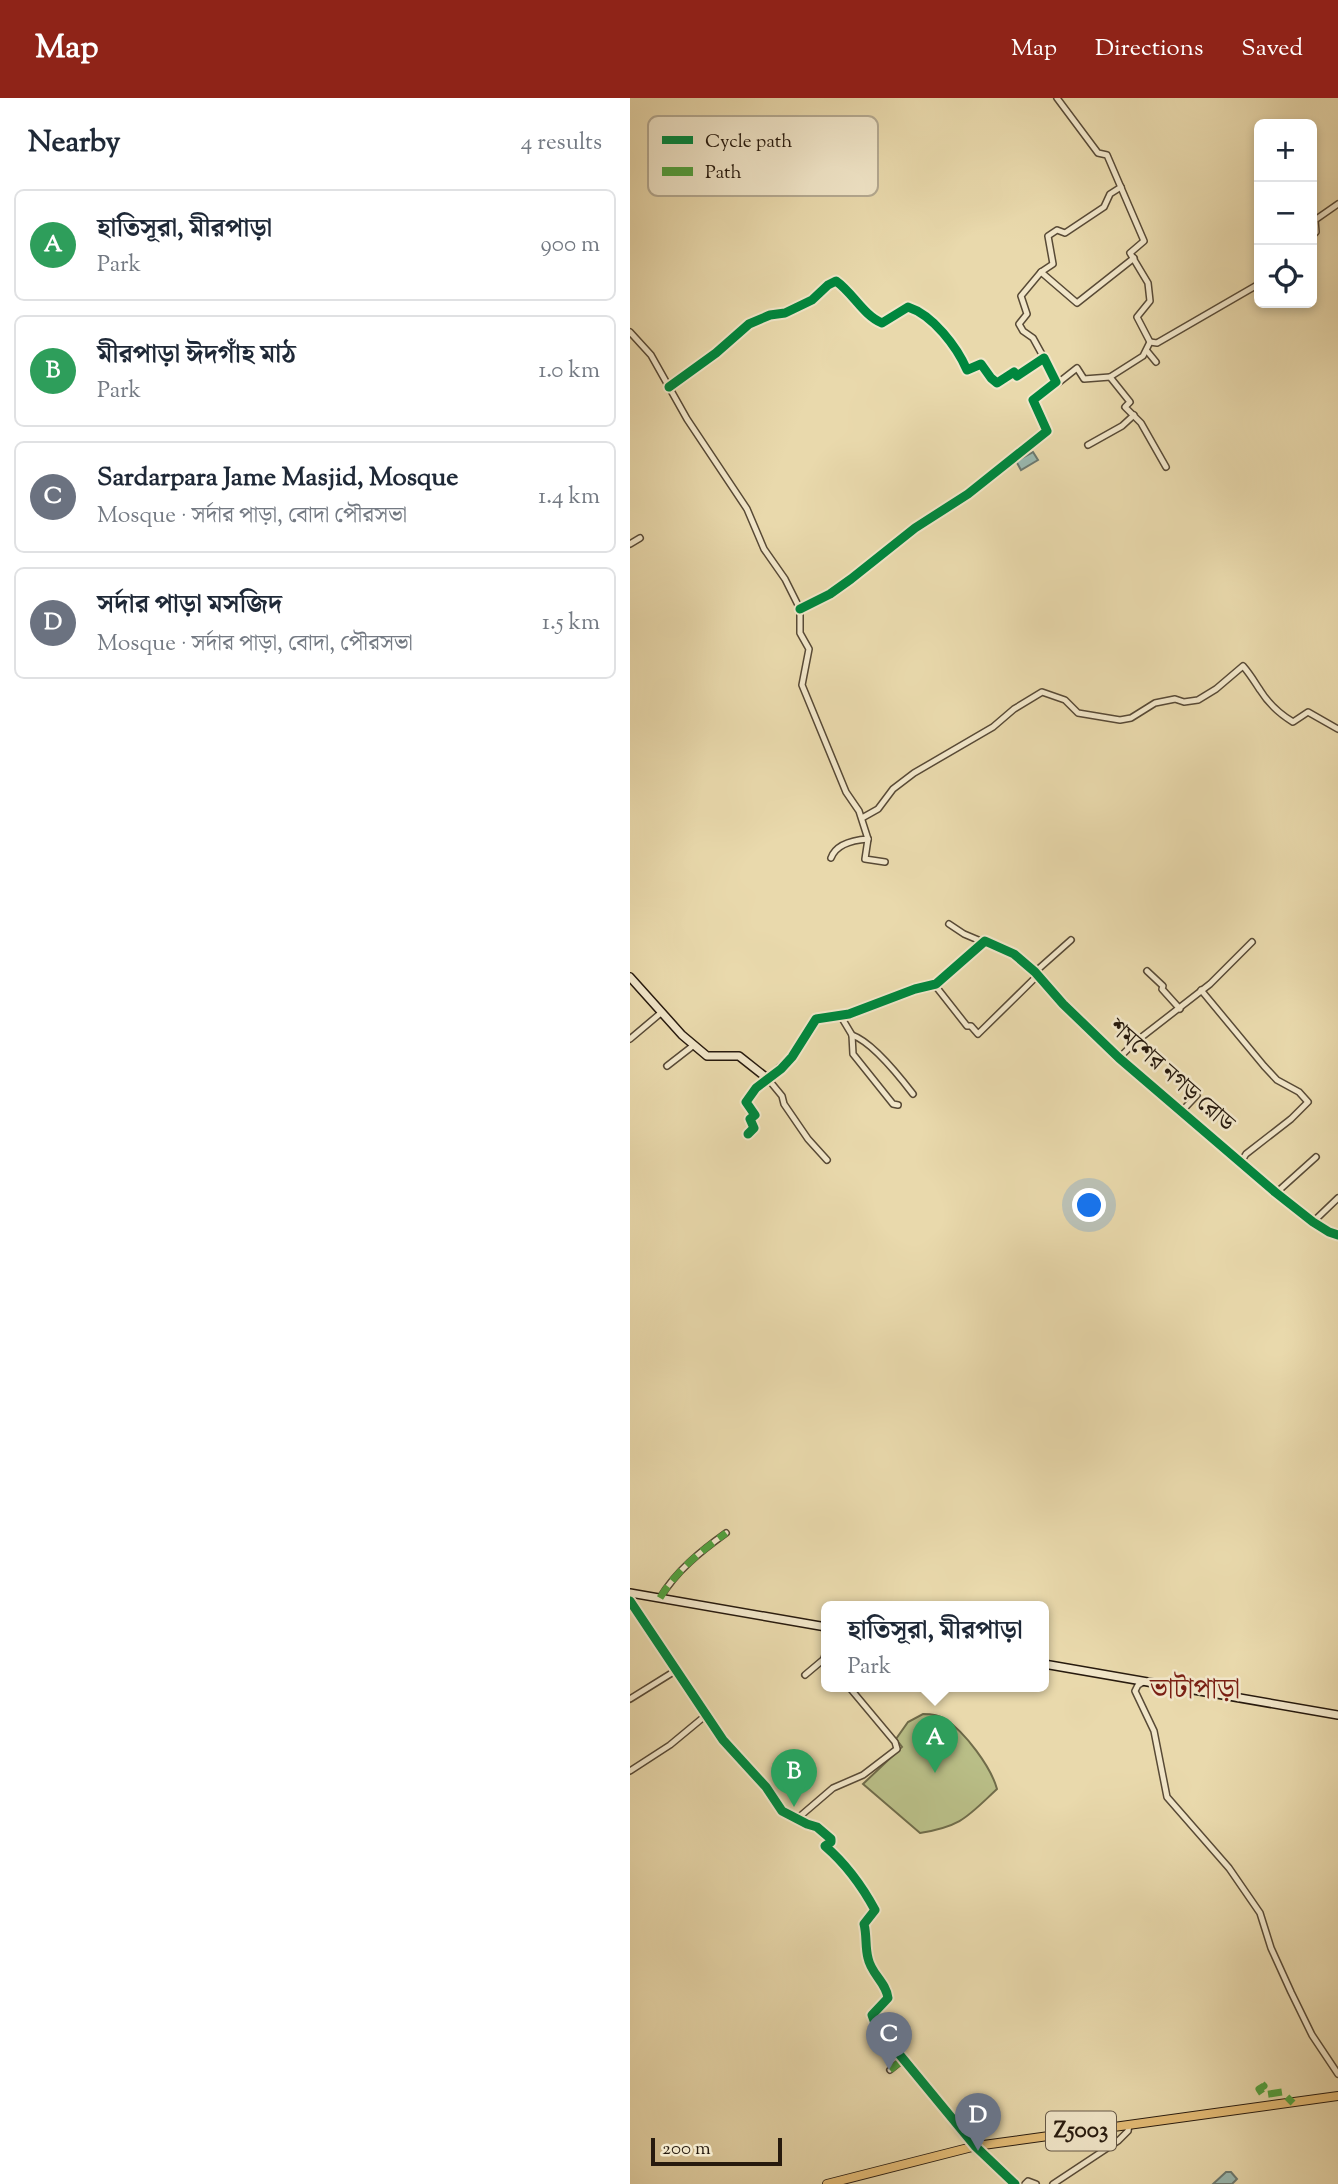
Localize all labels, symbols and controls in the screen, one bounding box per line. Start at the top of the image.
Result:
text: Map [35,25,99,73]
text: Map [1011,32,1057,66]
text: Directions [1095,32,1203,66]
text: Saved [1241,32,1303,66]
legend [648,116,878,196]
map controls [1254,119,1317,308]
button: + [1254,119,1317,182]
text: Nearby [28,122,120,165]
text: 4 results [521,127,602,160]
text: Cycle path [705,129,792,156]
text: Path [705,160,742,187]
button: − [1254,182,1317,245]
text: হাতিসূরা, মীরপাড়া [97,211,272,248]
text: A [44,229,62,262]
text: 900 m [541,229,600,262]
button: locate [1254,245,1317,308]
text: Park [97,249,141,282]
text: মীরপাড়া ঈদগাঁহ মাঠ [97,337,296,374]
text: B [46,355,60,388]
text: 1.0 km [538,355,600,388]
text: Park [97,375,141,408]
text: Sardarpara Jame Masjid, Mosque [97,460,458,497]
text: C [44,481,62,514]
text: 1.4 km [538,481,600,514]
text: Mosque · সর্দার পাড়া, বোদা পৌরসভা [97,500,407,533]
text: সর্দার পাড়া মসজিদ [97,587,282,624]
text: D [44,607,62,640]
text: 1.5 km [542,607,600,640]
text: Mosque · সর্দার পাড়া, বোদা, পৌরসভা [97,628,413,661]
street label: শমশের নগড় রোড [1100,1011,1242,1141]
your location [1072,1188,1106,1222]
popup [821,1601,1049,1692]
text: হাতিসূরা, মীরপাড়া [847,1613,1023,1650]
text: Park [847,1651,891,1684]
district label: ভাটাপাড়া [1149,1671,1240,1711]
pin: A [912,1715,958,1773]
pin: B [771,1749,817,1807]
pin: C [866,2012,912,2070]
pin: D [955,2093,1001,2151]
road number: Z5003 [1046,2112,1116,2150]
scale bar [651,2135,782,2167]
text: 200 m [662,2136,711,2163]

